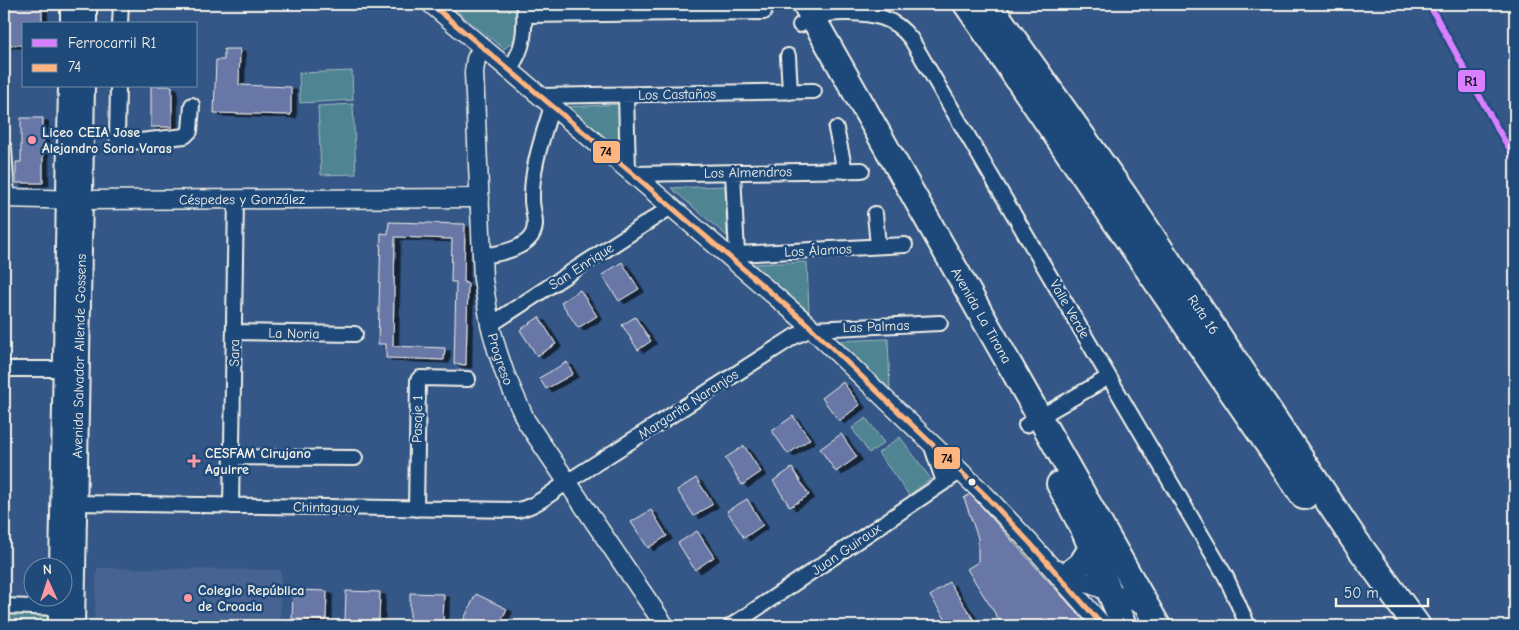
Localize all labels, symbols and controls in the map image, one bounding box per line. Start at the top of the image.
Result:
legend [22,22,198,88]
text: Ferrocarril R1 [68,34,156,52]
text: 74 [68,58,81,76]
line badge: R1 [1457,69,1486,93]
text: R1 [1464,73,1478,90]
street label: Los Castaños [638,85,716,104]
place label: Liceo CEIA Jose Alejandro Soria Varas [42,124,172,157]
marker: Liceo CEIA Jose Alejandro Soria Varas [26,134,38,146]
line badge: 74 [592,140,621,164]
text: 74 [600,143,612,160]
street label: Los Almendros [704,163,792,182]
street label: Céspedes y González [179,191,305,209]
street label: San Enrique [546,239,617,294]
street label: Los Álamos [784,240,852,261]
street label: Avenida Salvador Allende Gossens [69,253,90,459]
street label: Avenida La Tirana [947,265,1015,367]
street label: Valle Verde [1046,277,1093,342]
street label: Ruta 16 [1184,292,1222,338]
street label: Las Palmas [842,317,910,336]
street label: La Noria [268,325,320,342]
street label: Progreso [484,331,517,388]
street label: Sara [226,339,243,367]
street label: Margarita Naranjos [635,366,742,443]
street label: Pasaje 1 [409,395,426,443]
place label: CESFAM Cirujano Aguirre [205,445,311,478]
line badge: 74 [933,446,961,470]
text: 74 [941,450,953,467]
marker: CESFAM Cirujano Aguirre [187,454,201,468]
unlabelled marker [967,477,977,487]
street label: Chintaguay [293,498,360,517]
street label: Juan Guiraux [808,520,884,579]
north arrow [22,558,72,608]
text: N [42,561,52,578]
scale bar [1336,575,1429,607]
place label: Colegio República de Croacia [198,582,304,615]
text: 50 m [1344,584,1379,602]
marker: Colegio República de Croacia [182,592,194,604]

